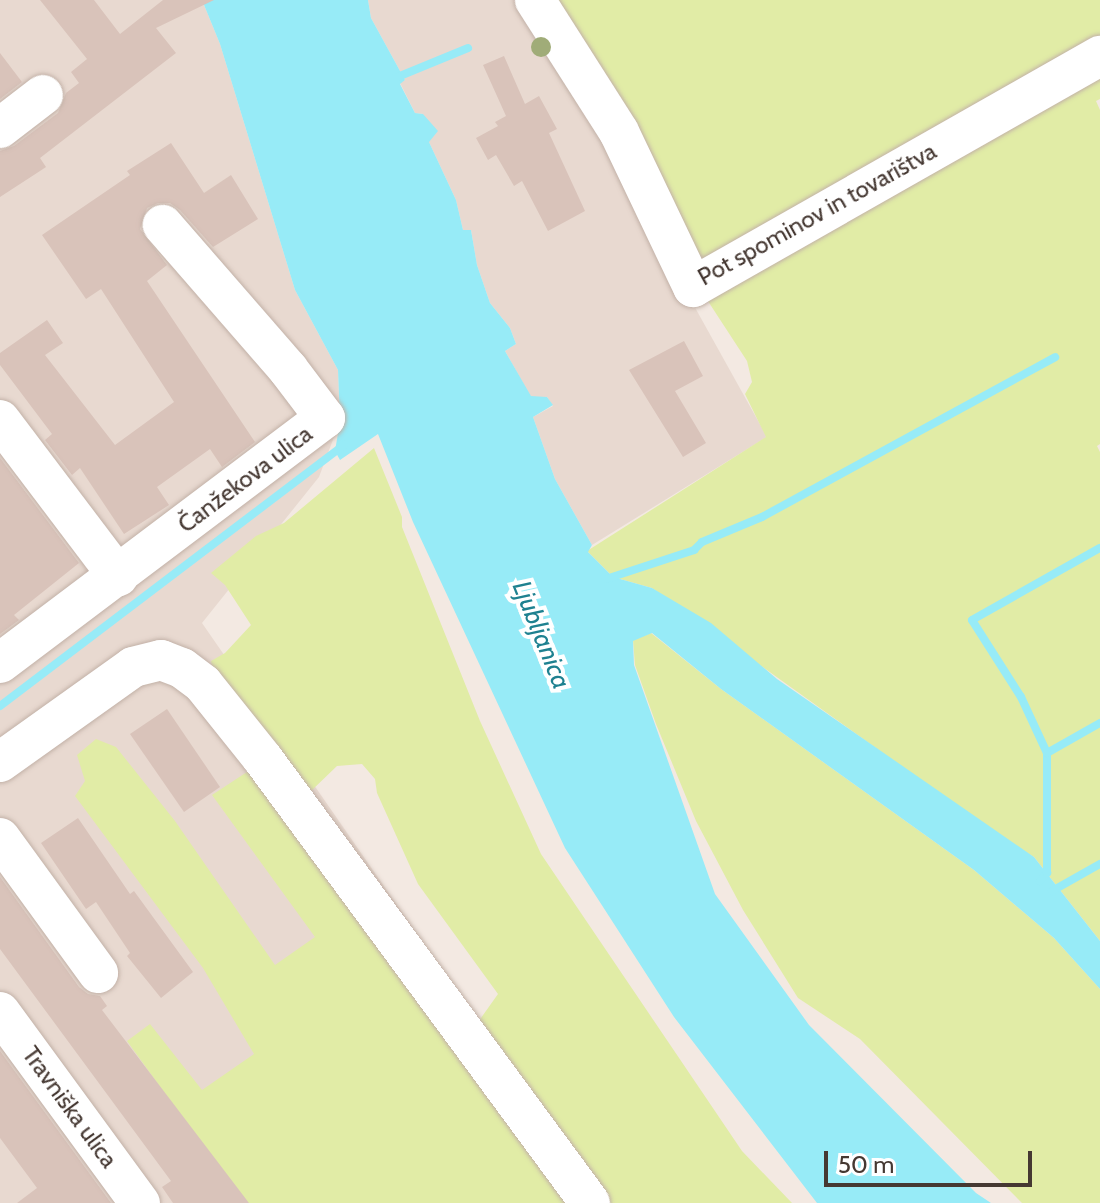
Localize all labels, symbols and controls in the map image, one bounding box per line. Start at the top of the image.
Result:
street label: Pot spominov in tovarištva [693,136,941,292]
street label: Čanžekova ulica [172,419,318,539]
water label: Ljubljanica [505,576,577,694]
street label: Travniška ulica [16,1041,124,1173]
scale bar [828,1135,1036,1185]
text: 50 m [838,1150,894,1179]

